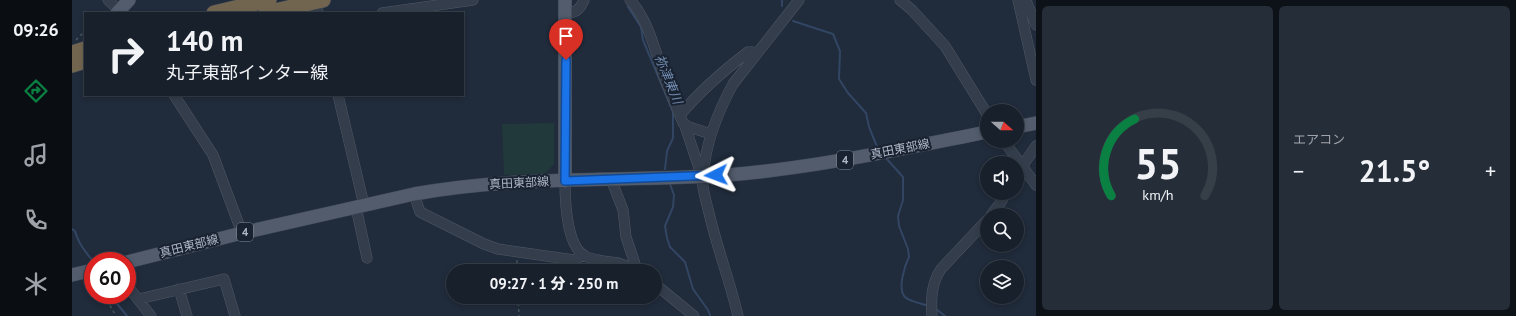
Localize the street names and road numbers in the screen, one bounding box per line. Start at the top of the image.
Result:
street label: 真田東部線 [869,135,931,162]
road number: 4 [837,151,853,169]
street label: 真田東部線 [489,173,549,192]
road number: 4 [237,223,253,241]
street label: 真田東部線 [158,231,220,260]

